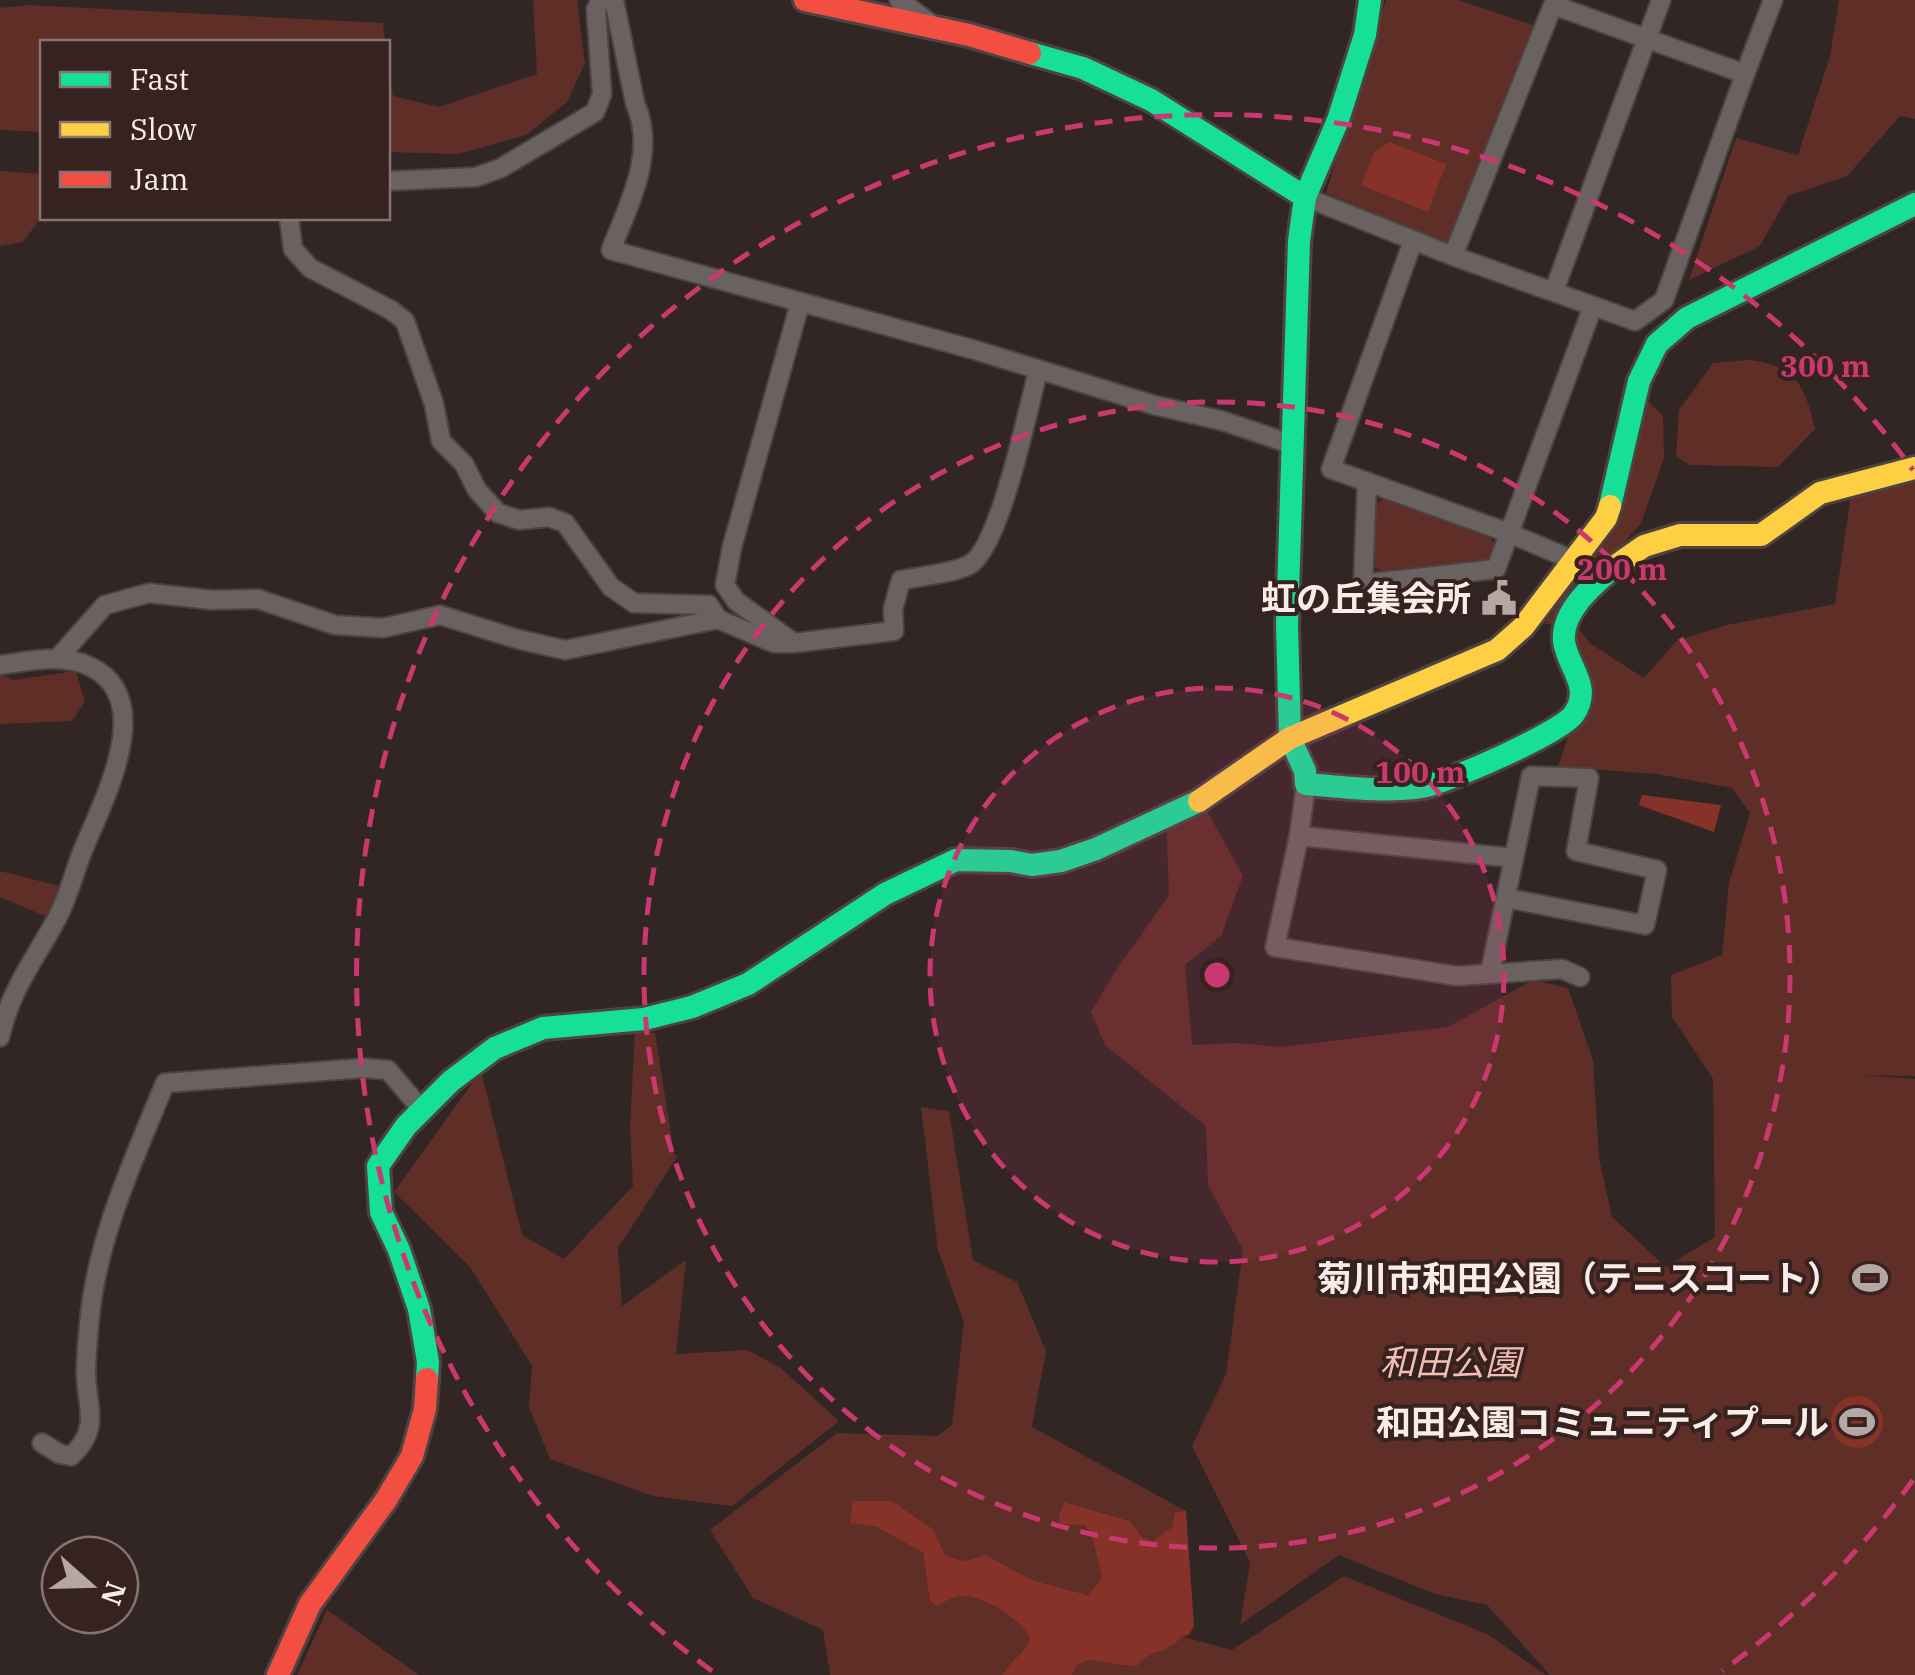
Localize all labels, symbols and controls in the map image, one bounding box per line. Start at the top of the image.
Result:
legend [40,40,390,220]
text: Fast [130,59,189,98]
text: Slow [130,109,197,148]
text: Jam [130,159,189,198]
text: 300 m [1780,346,1870,385]
text: 200 m [1577,549,1667,588]
place label: 虹の丘集会所 [1261,575,1471,621]
public building icon: 虹の丘集会所 [1480,579,1518,617]
text: 100 m [1375,752,1465,791]
centre of rings [1199,957,1235,993]
place label: 菊川市和田公園（テニスコート） [1317,1255,1842,1301]
sports icon: 菊川市和田公園（テニスコート） [1851,1259,1889,1297]
park label: 和田公園 [1380,1339,1525,1385]
place label: 和田公園コミュニティプール [1376,1399,1829,1445]
sports icon: 和田公園コミュニティプール [1838,1403,1876,1441]
north arrow [40,1535,140,1635]
text: N [93,1577,135,1610]

